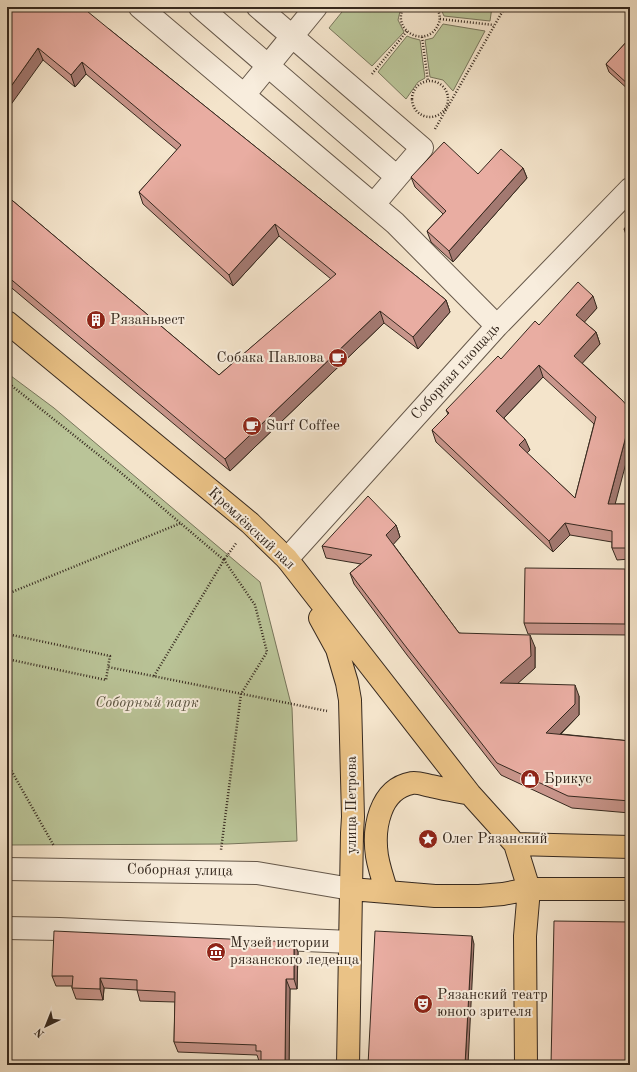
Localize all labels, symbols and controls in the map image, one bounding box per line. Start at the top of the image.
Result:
building icon: Рязаньвест [85,309,107,331]
place label: Рязаньвест [110,313,185,328]
street label: Соборная площадь [409,321,503,423]
cafe icon: Собака Павлова [327,347,349,369]
place label: Собака Павлова [216,351,325,366]
cafe icon: Surf Coffee [241,415,263,437]
place label: Surf Coffee [266,419,340,434]
street label: Кремлёвский вал [205,485,297,573]
park label: Соборный парк [95,695,199,711]
street label: улица Петрова [345,755,360,854]
shop icon: Брикус [519,768,541,790]
place label: Брикус [544,772,592,787]
place icon: Олег Рязанский [417,828,439,850]
place label: Олег Рязанский [442,832,548,847]
street label: Соборная улица [127,863,234,879]
place label: Музей истории рязанского леденца [230,936,360,968]
museum icon: Музей истории рязанского леденца [205,941,227,963]
place label: Рязанский театр юного зрителя [437,988,548,1020]
theatre icon: Рязанский театр юного зрителя [412,993,434,1015]
north arrow [26,1006,66,1046]
text: N [33,1025,47,1039]

